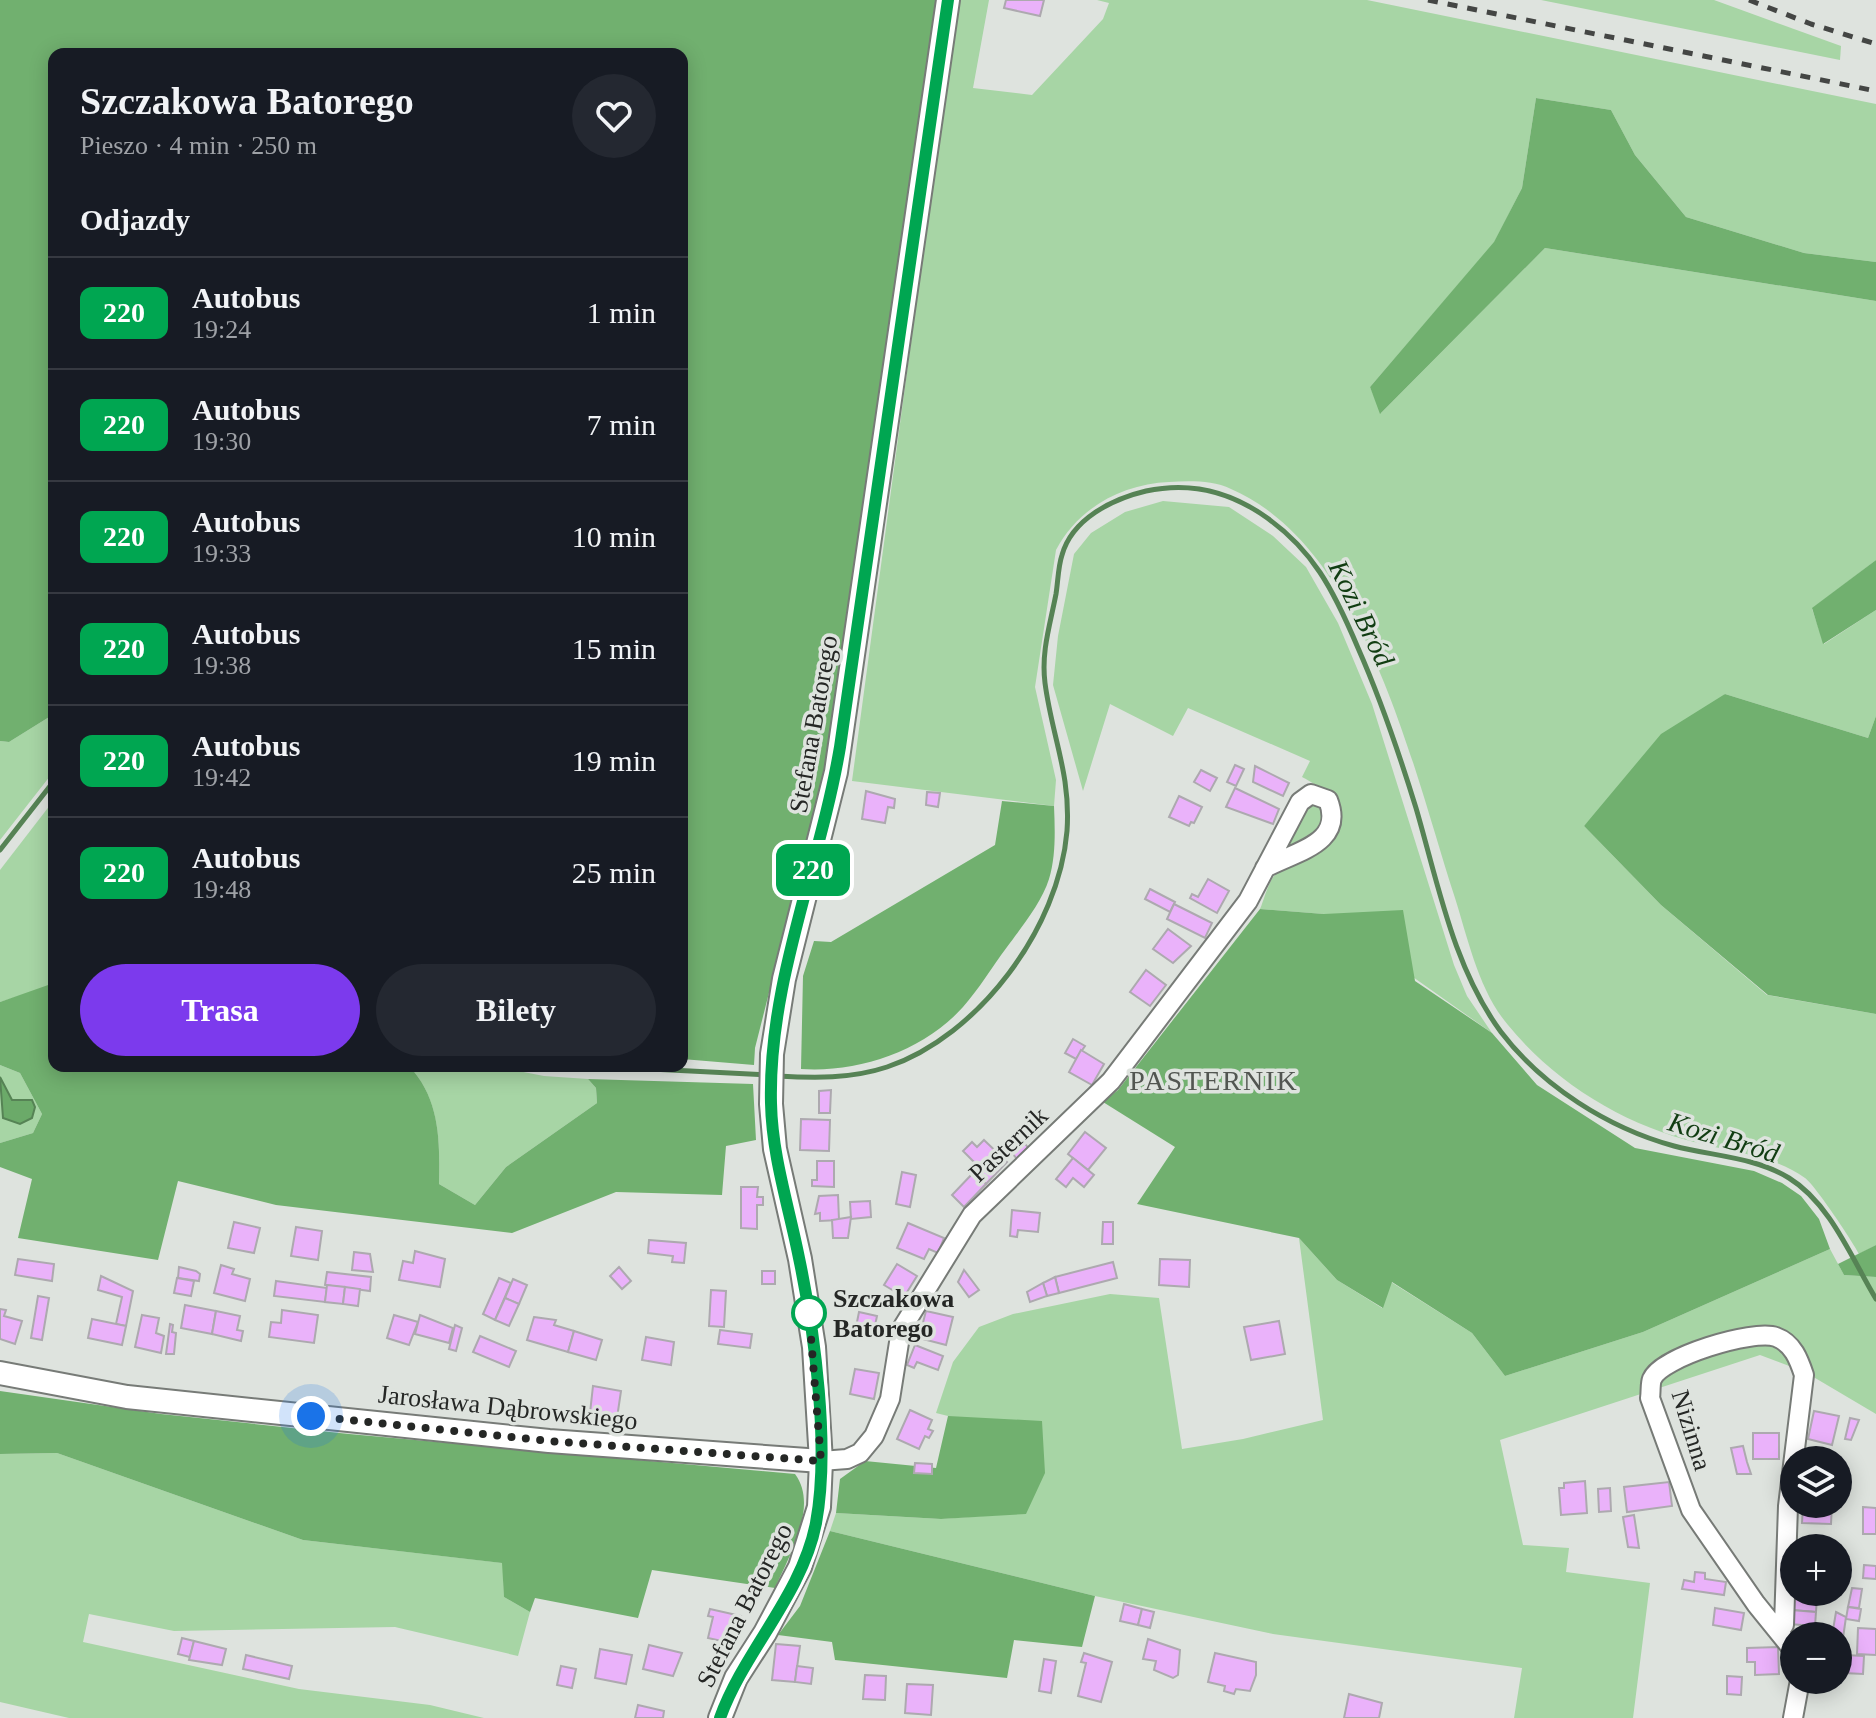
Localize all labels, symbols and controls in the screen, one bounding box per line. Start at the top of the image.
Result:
button: heart [572,74,656,158]
text: Szczakowa Batorego [80,80,414,122]
text: Pieszo · 4 min · 250 m [80,131,317,160]
text: Odjazdy [80,203,190,236]
text: Autobus [192,281,300,314]
text: 1 min [587,296,656,329]
text: 220 [103,297,145,328]
text: 19:24 [192,315,251,344]
text: Autobus [192,393,300,426]
text: 7 min [587,408,656,441]
text: 220 [103,409,145,440]
text: 19:30 [192,427,251,456]
text: Autobus [192,505,300,538]
text: 10 min [572,520,656,553]
text: 220 [103,521,145,552]
text: 19:33 [192,539,251,568]
water label: Kozi Bród [1322,554,1401,672]
text: Autobus [192,617,300,650]
text: 15 min [572,632,656,665]
text: 220 [103,633,145,664]
street label: Stefana Batorego [784,633,843,815]
text: 19:38 [192,651,251,680]
text: Autobus [192,729,300,762]
text: 19 min [572,744,656,777]
text: 220 [103,745,145,776]
text: 19:42 [192,763,251,792]
text: Autobus [192,841,300,874]
line badge: 220 [767,844,859,896]
text: 220 [792,854,834,885]
text: 25 min [572,856,656,889]
text: 220 [103,857,145,888]
text: 19:48 [192,875,251,904]
button: Trasa [80,964,360,1056]
button: Bilety [376,964,656,1056]
district label: PASTERNIK [1129,1065,1299,1096]
street label: Pasternik [963,1101,1054,1188]
water label: Kozi Bród [1664,1106,1784,1169]
place label: Szczakowa Batorego [833,1284,954,1343]
marker: Szczakowa Batorego [792,1296,826,1330]
street label: Jarosława Dąbrowskiego [377,1379,639,1436]
street label: Nizinna [1666,1387,1718,1474]
your location [291,1396,331,1436]
map controls [1780,1446,1852,1694]
button: layers [1780,1446,1852,1518]
street label: Stefana Batorego [691,1519,798,1692]
button: + [1780,1534,1852,1606]
button: − [1780,1622,1852,1694]

